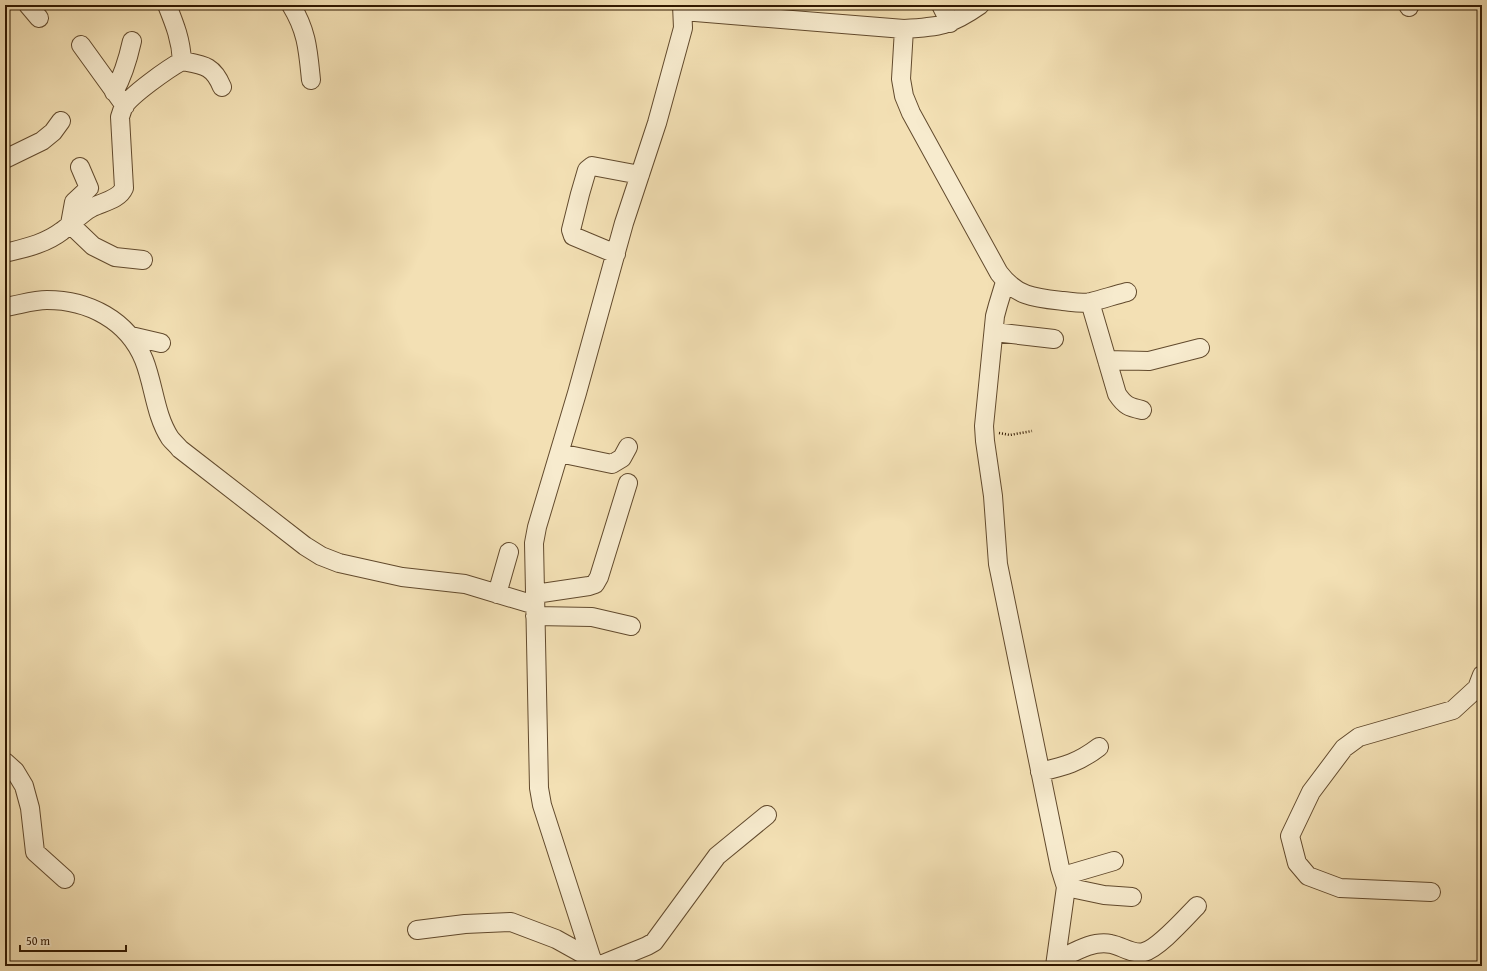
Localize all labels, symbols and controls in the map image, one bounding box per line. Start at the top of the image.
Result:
scale bar [20,927,126,953]
text: 50 m [26,932,50,949]

